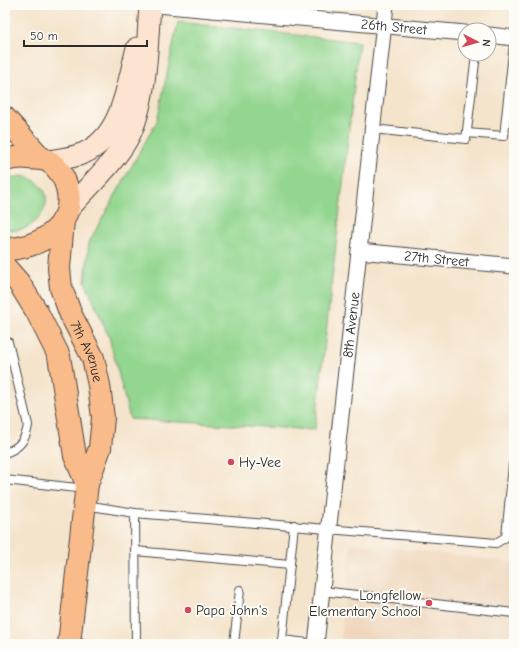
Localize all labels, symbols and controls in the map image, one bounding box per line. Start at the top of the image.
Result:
street label: 26th Street [360,16,429,39]
scale bar [24,22,147,48]
north arrow [457,22,497,62]
text: 50 m [30,29,58,43]
text: N [480,39,493,47]
street label: 27th Street [403,247,471,271]
street label: 8th Avenue [339,291,364,359]
street label: 7th Avenue [66,318,106,384]
place label: Hy-Vee [239,454,281,471]
marker: Hy-Vee [226,457,236,467]
place label: Longfellow Elementary School [309,587,422,620]
marker: Longfellow Elementary School [424,598,434,608]
place label: Papa John's [196,602,268,619]
marker: Papa John's [183,605,193,615]

